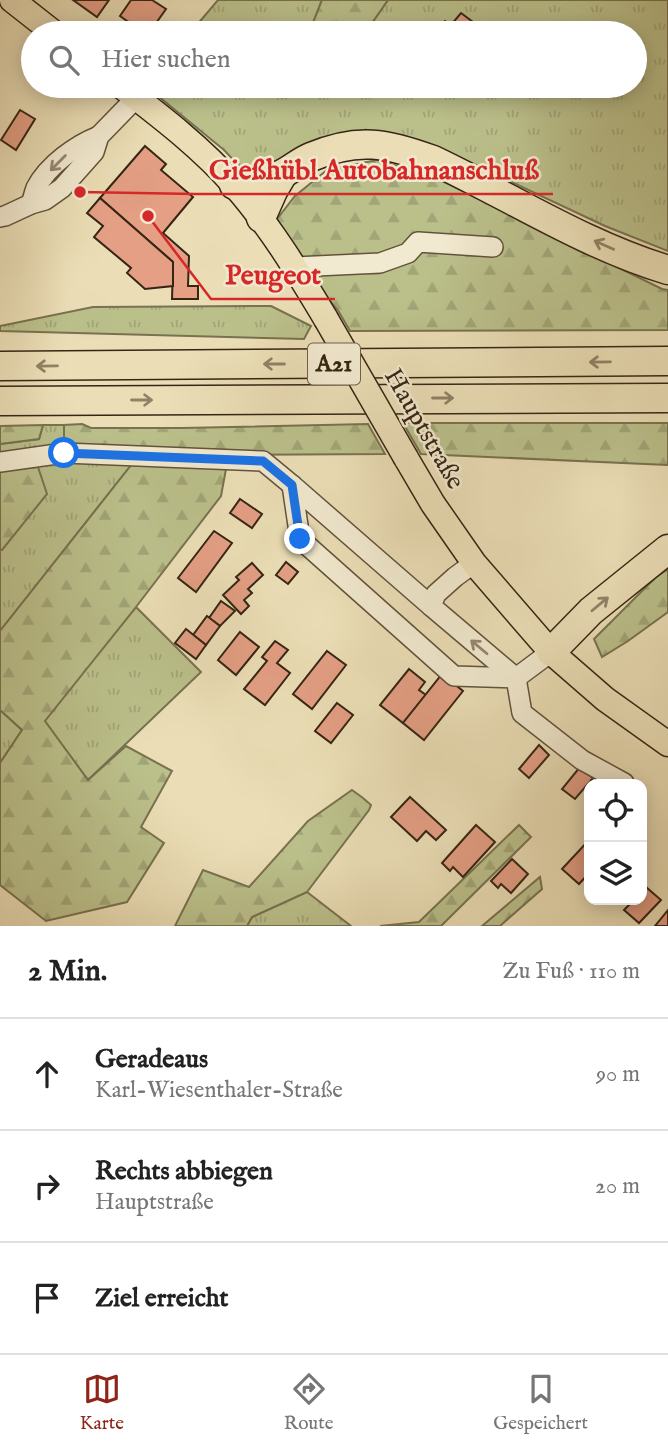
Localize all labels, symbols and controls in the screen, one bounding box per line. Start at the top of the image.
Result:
search box [21,21,647,98]
icon: search [45,41,83,79]
text: Hier suchen [101,43,231,76]
callout: Gießhübl Autobahnanschluß [195,145,553,194]
one-way arrow [49,154,66,171]
text: Gießhübl Autobahnanschluß [209,154,540,189]
one-way arrow [594,238,616,251]
callout: Peugeot [211,250,335,299]
text: Peugeot [225,259,321,294]
road number: A21 [308,344,360,384]
one-way arrow [589,355,612,369]
one-way arrow [263,357,286,371]
one-way arrow [36,359,59,373]
street label: Hauptstraße [376,363,472,495]
one-way arrow [431,391,454,405]
one-way arrow [130,393,153,407]
route start [48,437,79,468]
route end [284,523,315,554]
one-way arrow [590,596,608,612]
one-way arrow [470,639,488,655]
map controls [584,779,647,905]
button: locate [584,779,647,842]
button: layers [584,842,647,905]
text: 2 Min. [28,953,107,991]
text: Zu Fuß · 110 m [502,957,640,986]
text: Geradeaus [95,1043,208,1076]
icon: ahead [28,1055,66,1093]
text: 90 m [596,1060,640,1089]
text: Karl-Wiesenthaler-Straße [95,1076,343,1105]
text: Rechts abbiegen [95,1155,273,1188]
icon: right [28,1167,66,1205]
text: 20 m [595,1172,640,1201]
text: Hauptstraße [95,1188,214,1217]
icon: arrive [28,1279,66,1317]
text: Ziel erreicht [95,1282,228,1315]
tab: Karte [80,1370,124,1436]
tab: Route [284,1370,333,1436]
tab: Gespeichert [493,1370,588,1436]

